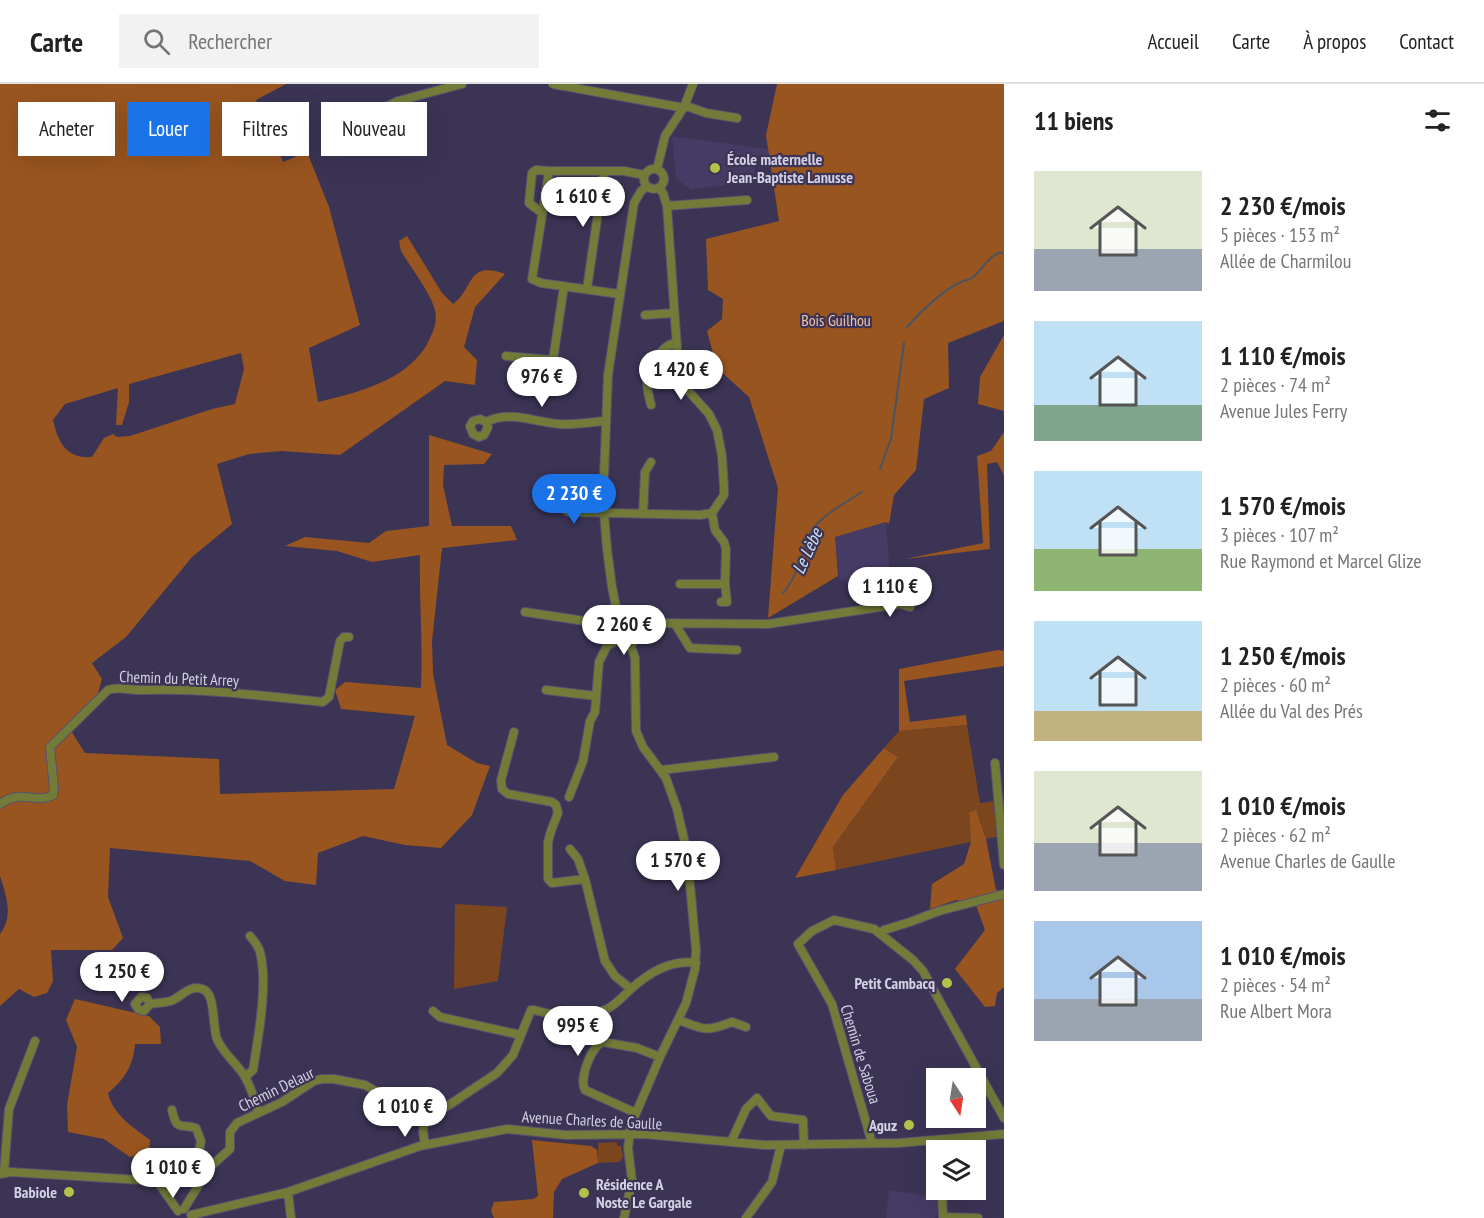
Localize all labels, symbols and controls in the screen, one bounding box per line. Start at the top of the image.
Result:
search box [119,14,539,68]
text: Carte [30,23,83,60]
icon: search [140,25,173,58]
text: Rechercher [188,27,272,55]
text: Accueil [1147,28,1199,55]
text: Carte [1232,28,1270,55]
text: À propos [1303,28,1366,55]
text: Contact [1399,28,1454,55]
chip: Acheter [18,102,115,156]
chip: Louer [127,102,210,156]
chip: Filtres [222,102,309,156]
chip: Nouveau [321,102,427,156]
text: 11 biens [1034,104,1113,137]
icon: filters [1421,104,1454,137]
place label: École maternelle Jean-Baptiste Lanusse [726,149,853,187]
marker: École maternelle Jean-Baptiste Lanusse [708,161,722,175]
pin: 1 610 € [528,177,638,228]
text: 1 610 € [555,183,611,209]
text: 2 230 €/mois [1220,189,1346,222]
icon: home [1082,195,1154,267]
text: 5 pièces · 153 m² [1220,222,1340,248]
text: Allée de Charmilou [1220,248,1351,274]
park label: Bois Guilhou [801,310,871,330]
text: 1 110 €/mois [1220,339,1346,372]
icon: home [1082,345,1154,417]
pin: 1 420 € [626,350,736,401]
text: 1 420 € [653,356,709,382]
pin: 976 € [500,357,584,408]
text: 976 € [521,363,563,389]
text: 2 pièces · 74 m² [1220,372,1331,398]
text: Avenue Jules Ferry [1220,398,1347,424]
pin: 2 230 € [519,474,629,525]
text: 2 230 € [546,480,602,506]
text: 1 570 €/mois [1220,489,1346,522]
icon: home [1082,495,1154,567]
text: 3 pièces · 107 m² [1220,522,1339,548]
water label: Le Lèbe [787,523,828,577]
text: Rue Raymond et Marcel Glize [1220,548,1421,574]
pin: 1 110 € [835,567,945,618]
text: 1 110 € [862,573,918,599]
pin: 2 260 € [569,605,679,656]
text: 2 260 € [596,611,652,637]
text: 1 250 €/mois [1220,639,1346,672]
icon: home [1082,645,1154,717]
street label: Chemin du Petit Arrey [119,666,239,690]
text: 2 pièces · 60 m² [1220,672,1331,698]
text: Allée du Val des Prés [1220,698,1363,724]
text: 1 010 €/mois [1220,789,1346,822]
icon: home [1082,795,1154,867]
text: 2 pièces · 62 m² [1220,822,1331,848]
pin: 1 570 € [623,841,733,892]
text: 1 570 € [650,847,706,873]
text: Avenue Charles de Gaulle [1220,848,1395,874]
text: 1 010 €/mois [1220,939,1346,972]
icon: home [1082,945,1154,1017]
pin: 1 250 € [67,952,177,1003]
text: 1 250 € [94,958,150,984]
text: 2 pièces · 54 m² [1220,972,1331,998]
place label: Petit Cambacq [854,973,935,993]
marker: Petit Cambacq [940,976,954,990]
text: Rue Albert Mora [1220,998,1332,1024]
street label: Chemin de Saboua [836,1002,886,1106]
pin: 995 € [536,1006,620,1057]
text: 995 € [557,1012,599,1038]
street label: Chemin Delaur [235,1062,318,1116]
north arrow [926,1068,986,1128]
map controls [926,1068,986,1200]
pin: 1 010 € [350,1087,460,1138]
text: 1 010 € [377,1093,433,1119]
street label: Avenue Charles de Gaulle [521,1106,663,1134]
place label: Aguz [868,1115,897,1135]
marker: Aguz [902,1118,916,1132]
button: layers [926,1140,986,1200]
pin: 1 010 € [118,1148,228,1199]
text: 1 010 € [145,1154,201,1180]
place label: Résidence A Noste Le Gargale [596,1174,692,1212]
place label: Babiole [14,1182,57,1202]
marker: Babiole [62,1185,76,1199]
marker: Résidence A Noste Le Gargale [577,1186,591,1200]

